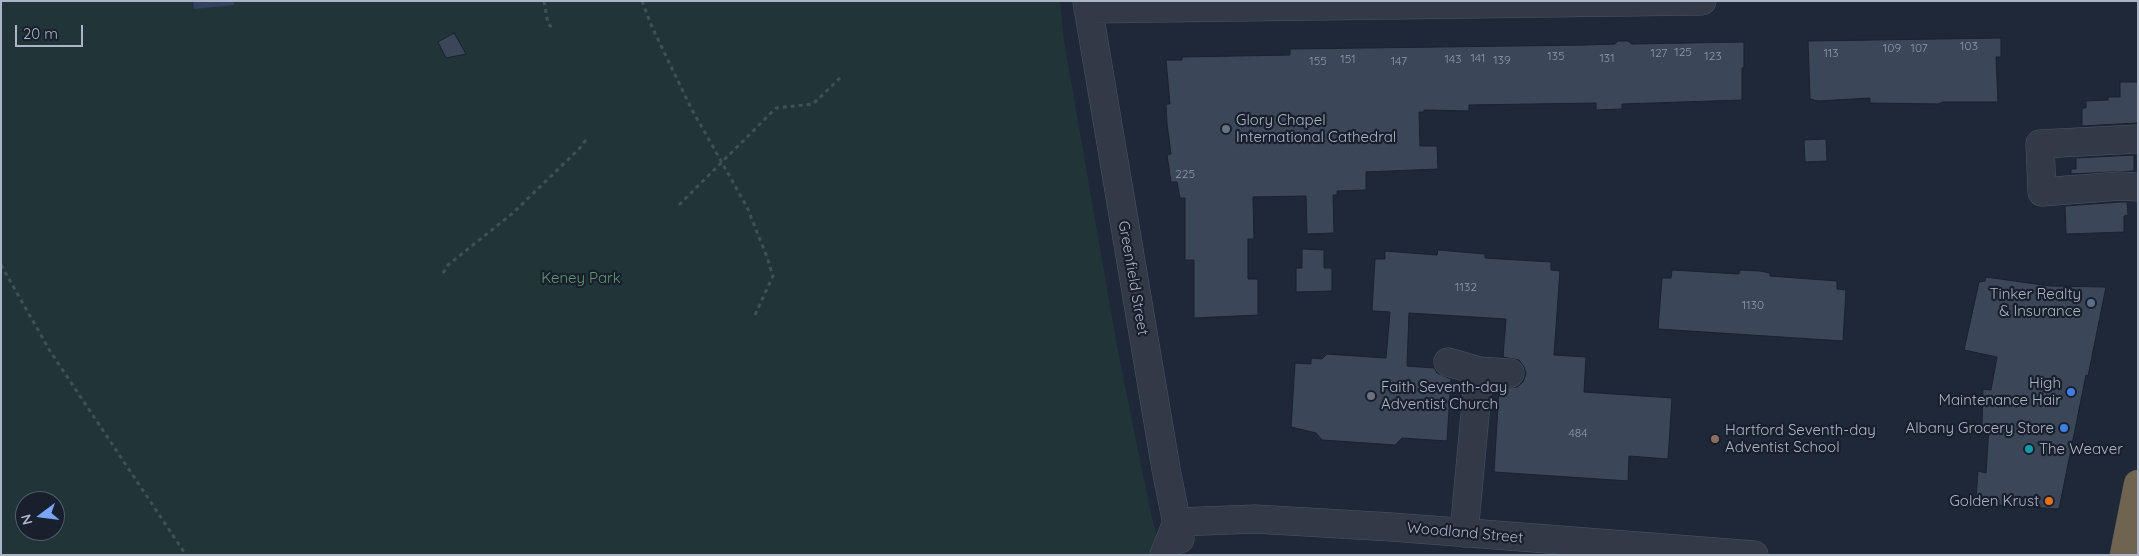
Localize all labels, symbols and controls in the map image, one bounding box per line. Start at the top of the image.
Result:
scale bar [18,15,85,47]
text: 20 m [23,24,58,43]
house number: 103 [1960,39,1978,53]
house number: 109 [1883,41,1901,55]
house number: 107 [1910,41,1928,55]
house number: 125 [1674,45,1692,59]
house number: 127 [1650,46,1668,60]
house number: 113 [1823,46,1839,60]
house number: 135 [1547,49,1565,63]
house number: 123 [1704,49,1722,63]
house number: 141 [1471,51,1485,65]
house number: 131 [1599,51,1615,65]
house number: 151 [1340,52,1356,66]
house number: 143 [1445,52,1461,66]
house number: 139 [1493,53,1511,67]
house number: 155 [1309,54,1327,68]
house number: 147 [1391,54,1407,68]
place label: Glory Chapel International Cathedral [1236,111,1396,146]
marker: Glory Chapel International Cathedral [1220,123,1232,135]
house number: 225 [1175,167,1195,181]
street label: Greenfield Street [1114,219,1152,337]
park label: Keney Park [541,269,621,287]
house number: 1132 [1455,280,1477,294]
place label: Tinker Realty & Insurance [1989,285,2081,320]
marker: Tinker Realty & Insurance [2085,297,2097,309]
house number: 1130 [1742,298,1764,312]
place label: High Maintenance Hair [1938,374,2061,409]
place label: Faith Seventh-day Adventist Church [1381,378,1507,413]
marker: High Maintenance Hair [2065,386,2077,398]
marker: Faith Seventh-day Adventist Church [1365,390,1377,402]
place label: Albany Grocery Store [1905,419,2054,437]
place label: Hartford Seventh-day Adventist School [1725,421,1876,456]
marker: Albany Grocery Store [2058,422,2070,434]
house number: 484 [1568,426,1588,440]
marker: Hartford Seventh-day Adventist School [1709,433,1721,445]
place label: The Weaver [2039,440,2123,458]
marker: The Weaver [2023,443,2035,455]
north arrow [15,491,65,541]
place label: Golden Krust [1949,492,2039,510]
marker: Golden Krust [2043,495,2055,507]
text: N [16,512,37,527]
street label: Woodland Street [1406,519,1524,547]

